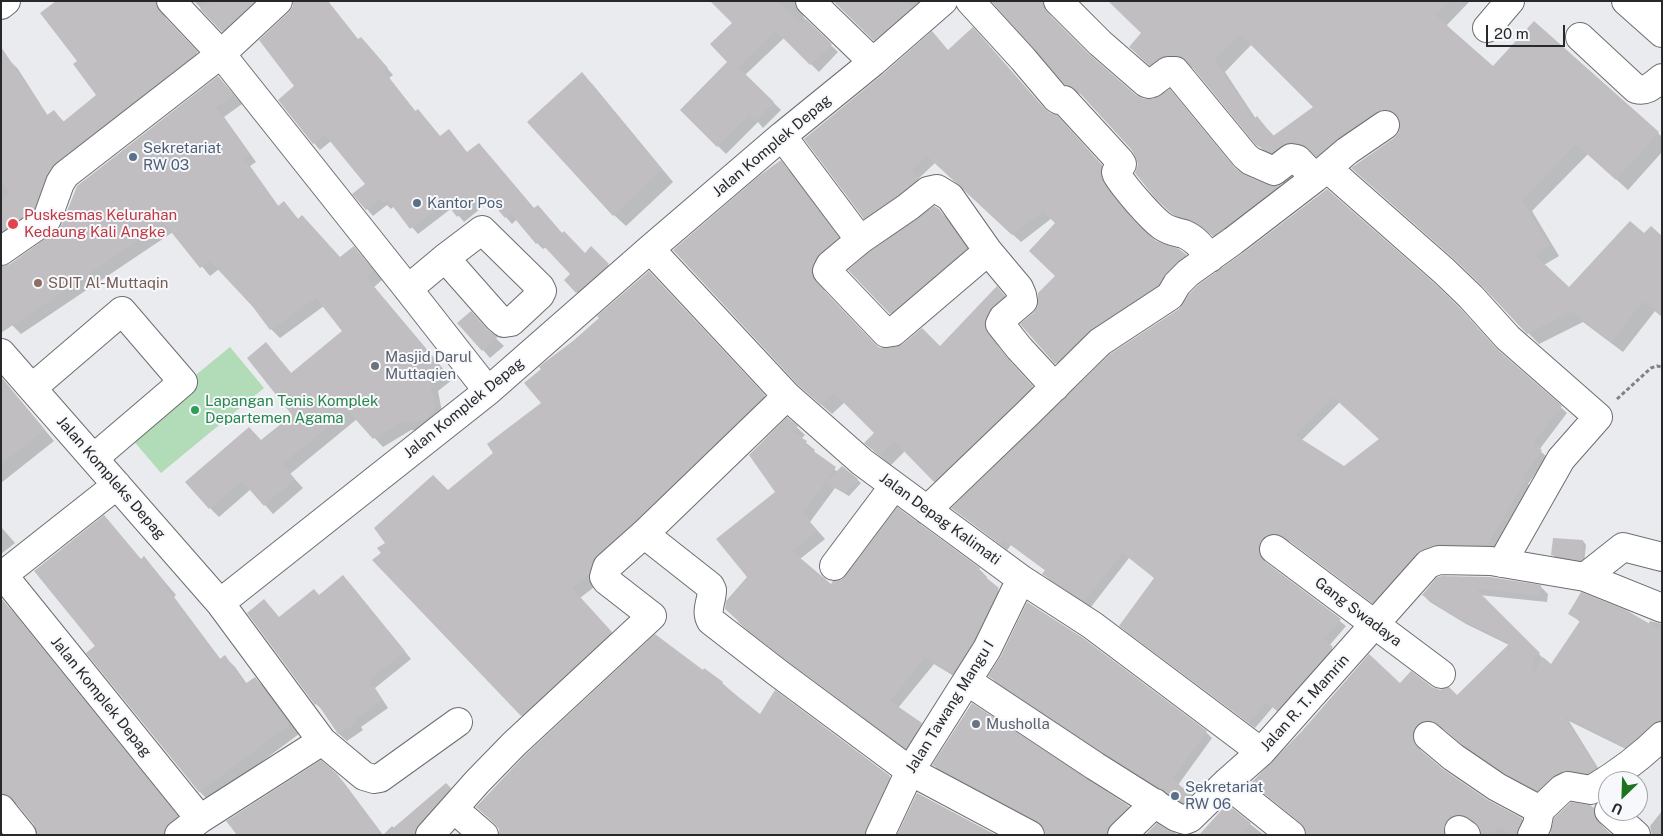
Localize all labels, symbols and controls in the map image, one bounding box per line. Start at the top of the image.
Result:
scale bar [1488,15,1567,47]
text: 20 m [1494,25,1529,42]
street label: Jalan Komplek Depag [709,91,835,201]
place label: Sekretariat RW 03 [143,139,221,174]
marker: Sekretariat RW 03 [127,151,139,163]
place label: Kantor Pos [427,194,503,212]
marker: Kantor Pos [411,197,423,209]
place label: Puskesmas Kelurahan Kedaung Kali Angke [24,206,177,241]
marker: Puskesmas Kelurahan Kedaung Kali Angke [6,217,20,231]
place label: SDIT Al-Muttaqin [48,274,168,292]
marker: SDIT Al-Muttaqin [32,277,44,289]
place label: Masjid Darul Muttaqien [385,348,472,383]
street label: Jalan Komplek Depag [400,354,528,462]
marker: Masjid Darul Muttaqien [369,360,381,372]
place label: Lapangan Tenis Komplek Departemen Agama [205,392,378,427]
marker: Lapangan Tenis Komplek Departemen Agama [189,404,201,416]
street label: Jalan Kompleks Depag [53,413,169,543]
street label: Jalan Depag Kalimati [876,469,1004,569]
street label: Gang Swadaya [1311,574,1405,650]
street label: Jalan Komplek Depag [47,633,155,761]
street label: Jalan Tawang Mangu I [902,638,998,776]
street label: Jalan R. T. Mamrin [1257,651,1353,755]
place label: Musholla [986,715,1050,733]
marker: Musholla [970,718,982,730]
north arrow [1598,771,1648,821]
place label: Sekretariat RW 06 [1185,778,1263,813]
marker: Sekretariat RW 06 [1169,790,1181,802]
text: U [1609,799,1625,818]

